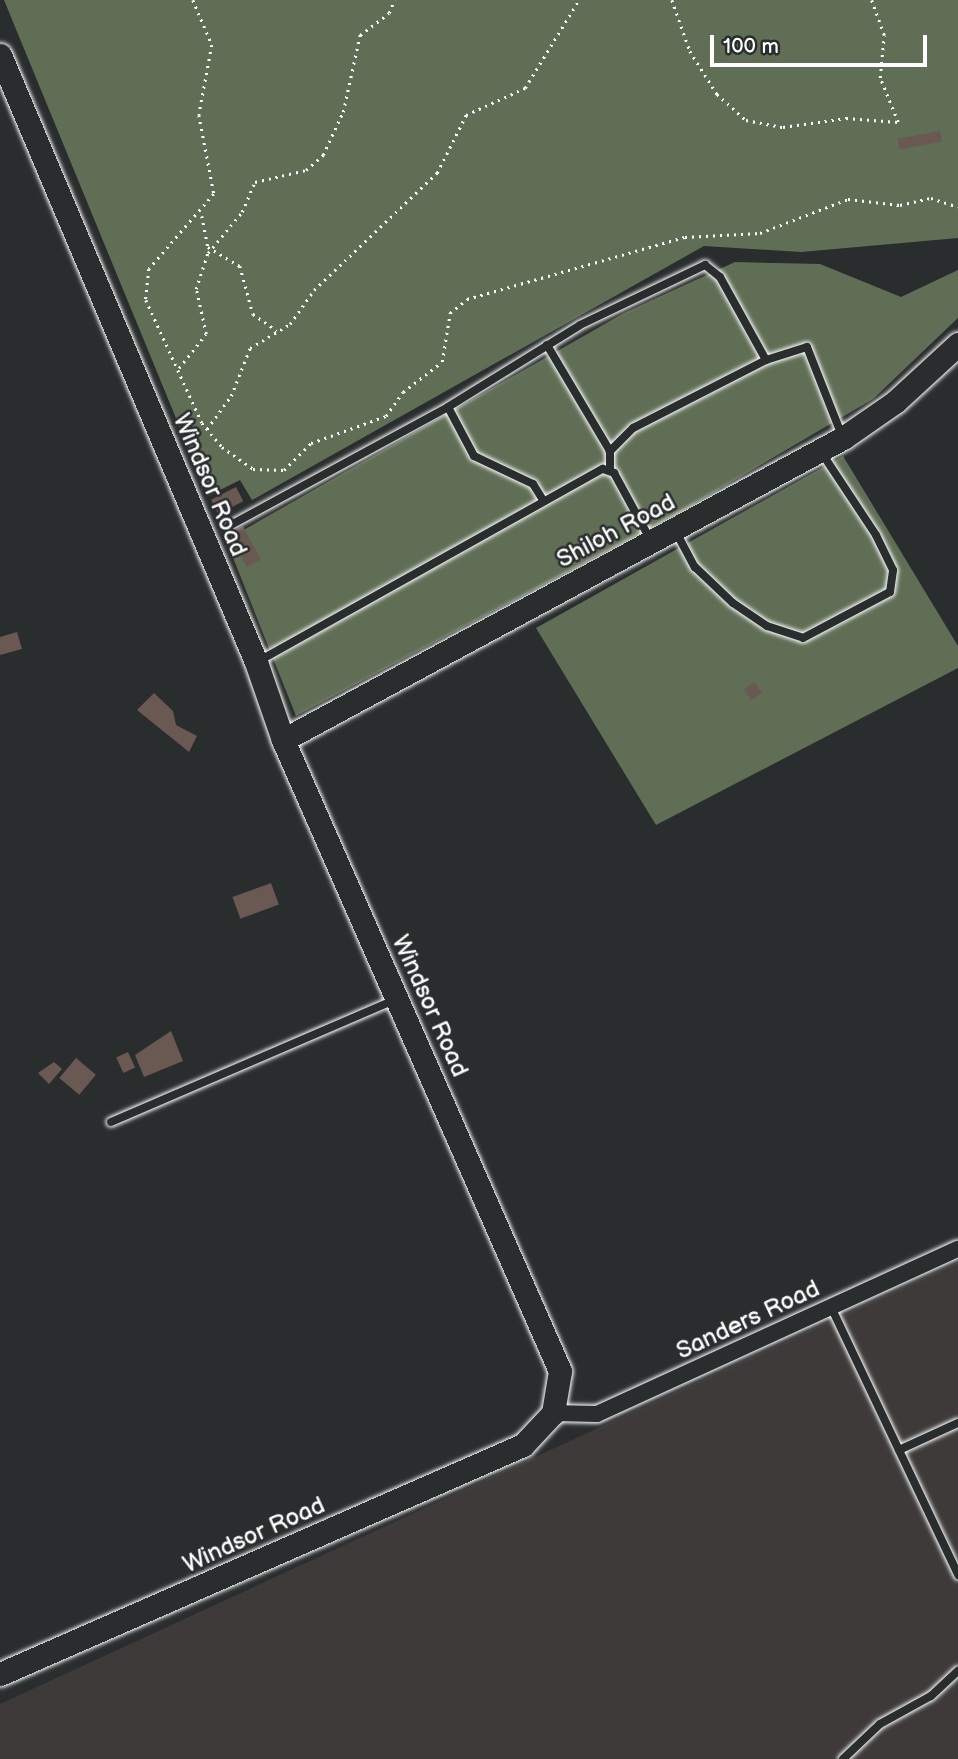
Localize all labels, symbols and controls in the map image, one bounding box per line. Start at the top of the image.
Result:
scale bar [713,21,930,65]
text: 100 m [723,34,779,59]
street label: Windsor Road [167,409,253,561]
street label: Shiloh Road [552,488,680,574]
street label: Windsor Road [386,931,474,1081]
street label: Sanders Road [672,1274,824,1366]
street label: Windsor Road [179,1491,329,1579]

